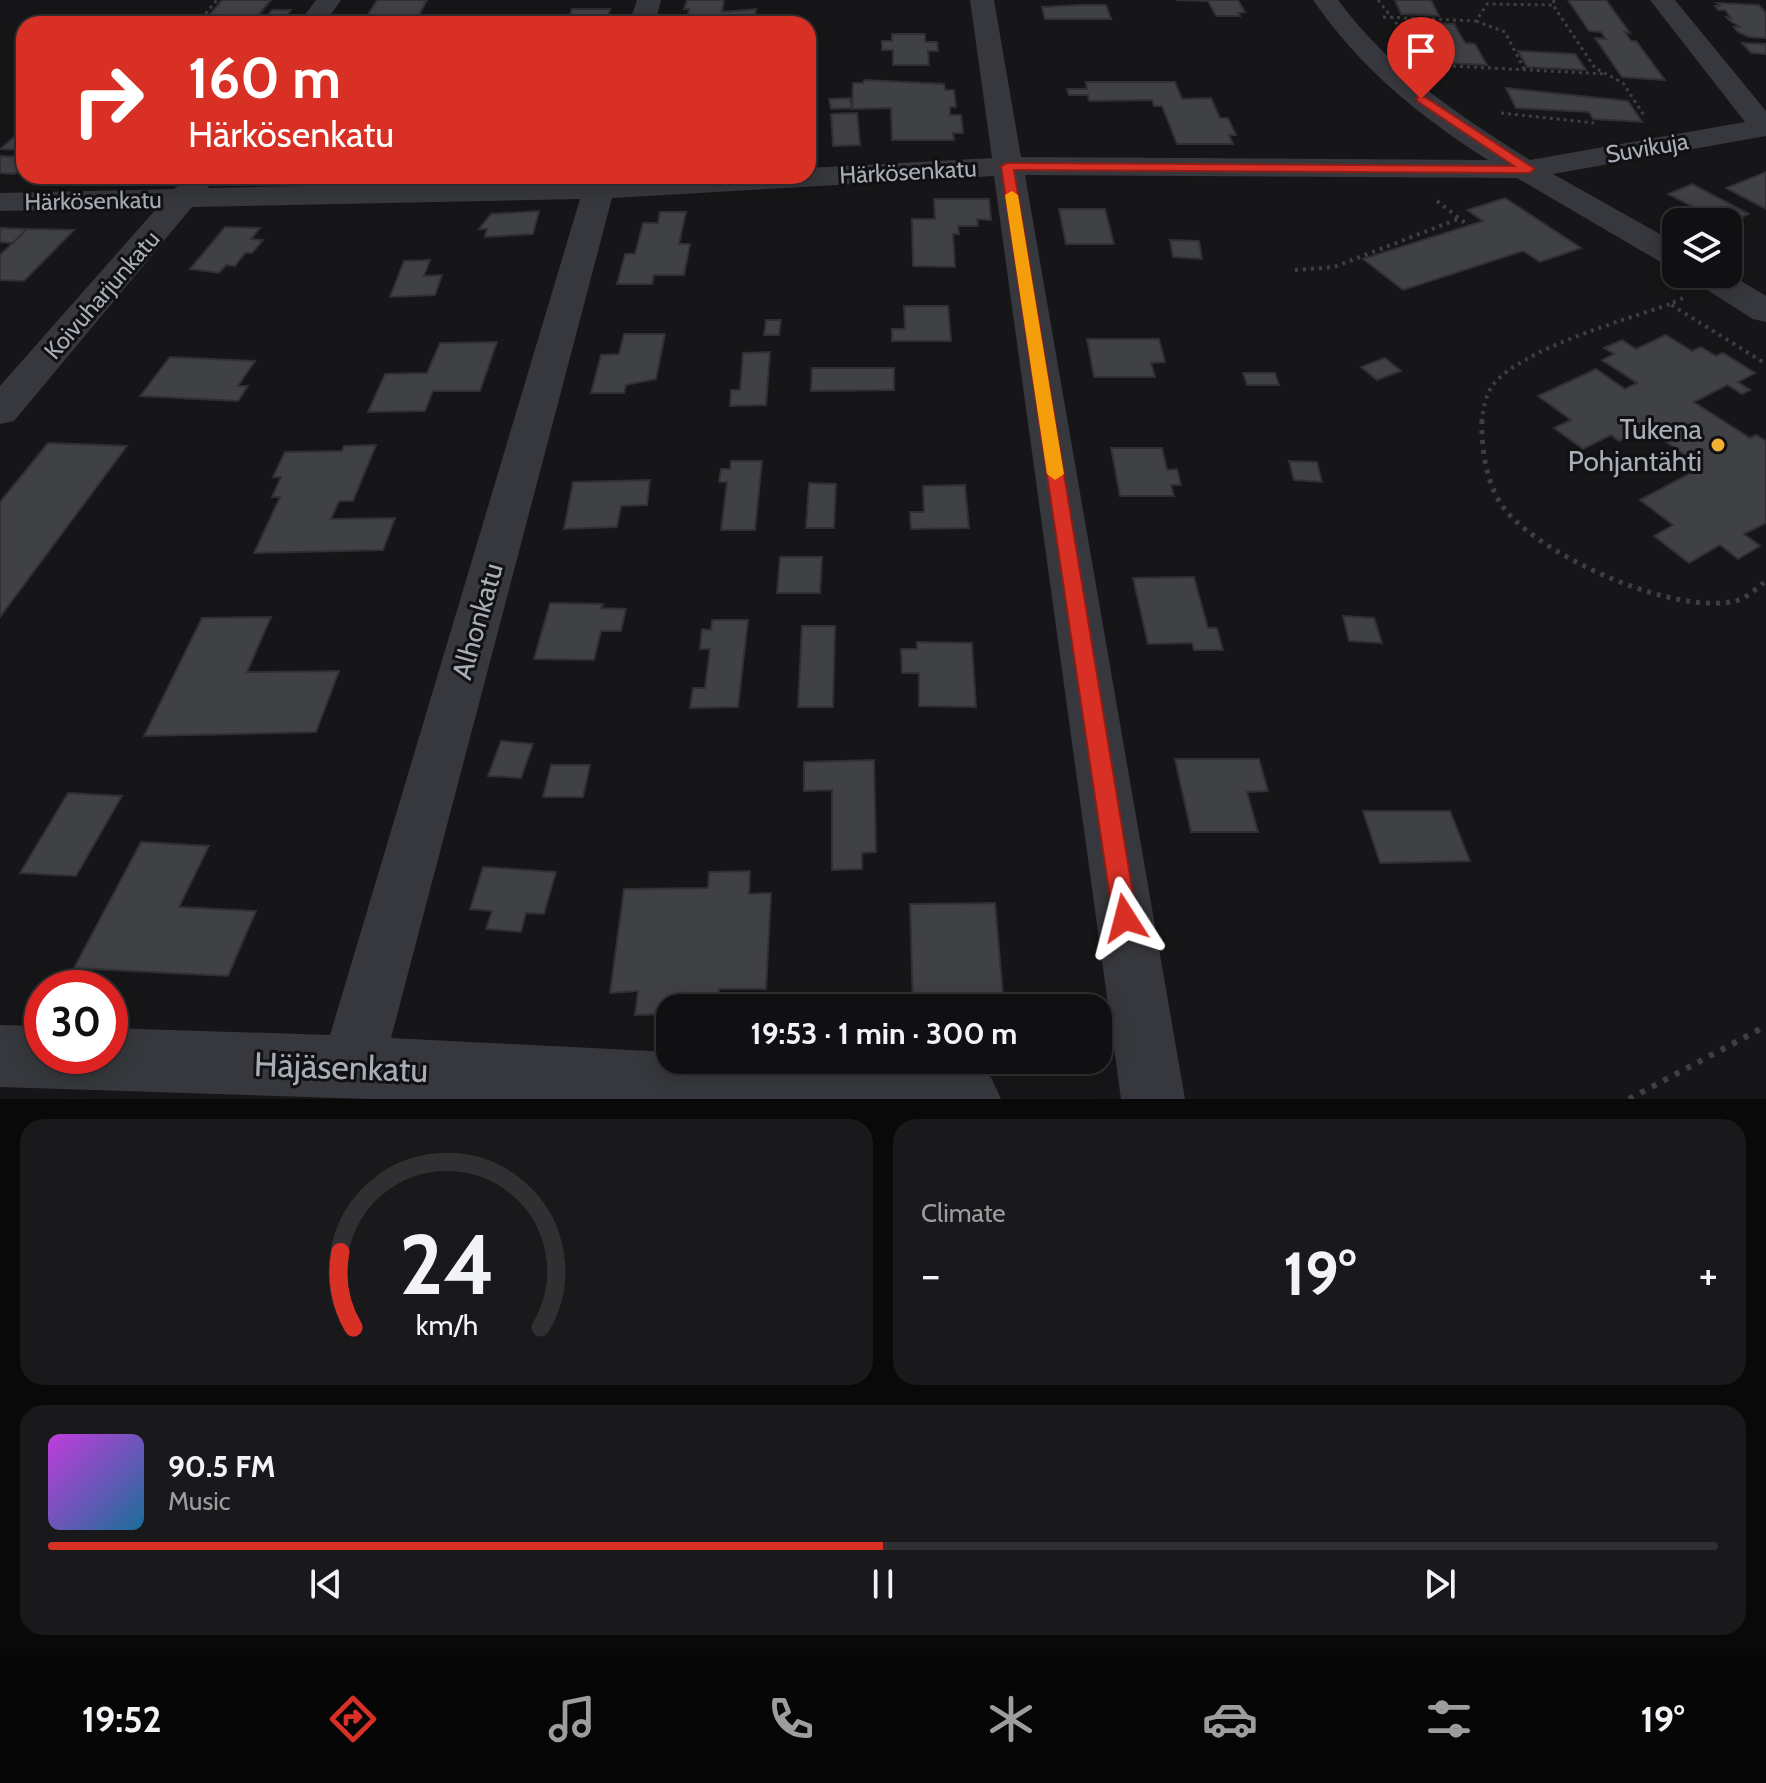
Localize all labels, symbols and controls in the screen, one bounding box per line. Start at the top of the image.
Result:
pin [1387,17,1455,99]
icon: arrive [1399,29,1443,73]
text: 160 m [188,44,341,112]
icon: right [56,48,160,152]
text: Härkösenkatu [188,112,394,156]
street label: Suvikuja [1603,126,1691,169]
street label: Härkösenkatu [839,153,977,190]
street label: Härkösenkatu [24,185,162,216]
map controls [1662,208,1742,288]
button: layers [1662,208,1742,288]
street label: Koivuharjunkatu [38,224,165,365]
place label: Tukena Pohjantähti [1568,412,1703,478]
marker: Tukena Pohjantähti [1709,436,1727,454]
street label: Alhonkatu [444,559,510,683]
position arrow [1083,876,1167,960]
speed limit sign: 30 [24,970,128,1074]
text: 19:53 · 1 min · 300 m [751,1015,1017,1052]
street label: Häjäsenkatu [253,1043,429,1091]
text: Climate [921,1197,1006,1229]
text: 24 [399,1214,494,1315]
text: 19° [1283,1237,1356,1310]
text: − [921,1248,940,1301]
text: + [1699,1248,1718,1301]
text: km/h [415,1307,478,1342]
text: 90.5 FM [168,1448,276,1485]
text: Music [168,1485,231,1517]
icon: previous [304,1562,348,1606]
icon: pause [861,1562,905,1606]
icon: next [1418,1562,1462,1606]
icon: directions [325,1691,381,1747]
icon: music [544,1691,600,1747]
icon: phone [763,1691,819,1747]
icon: climate [983,1691,1039,1747]
icon: car [1202,1691,1258,1747]
icon: filters [1421,1691,1477,1747]
text: 19:52 [82,1697,162,1741]
text: 19° [1640,1697,1684,1741]

